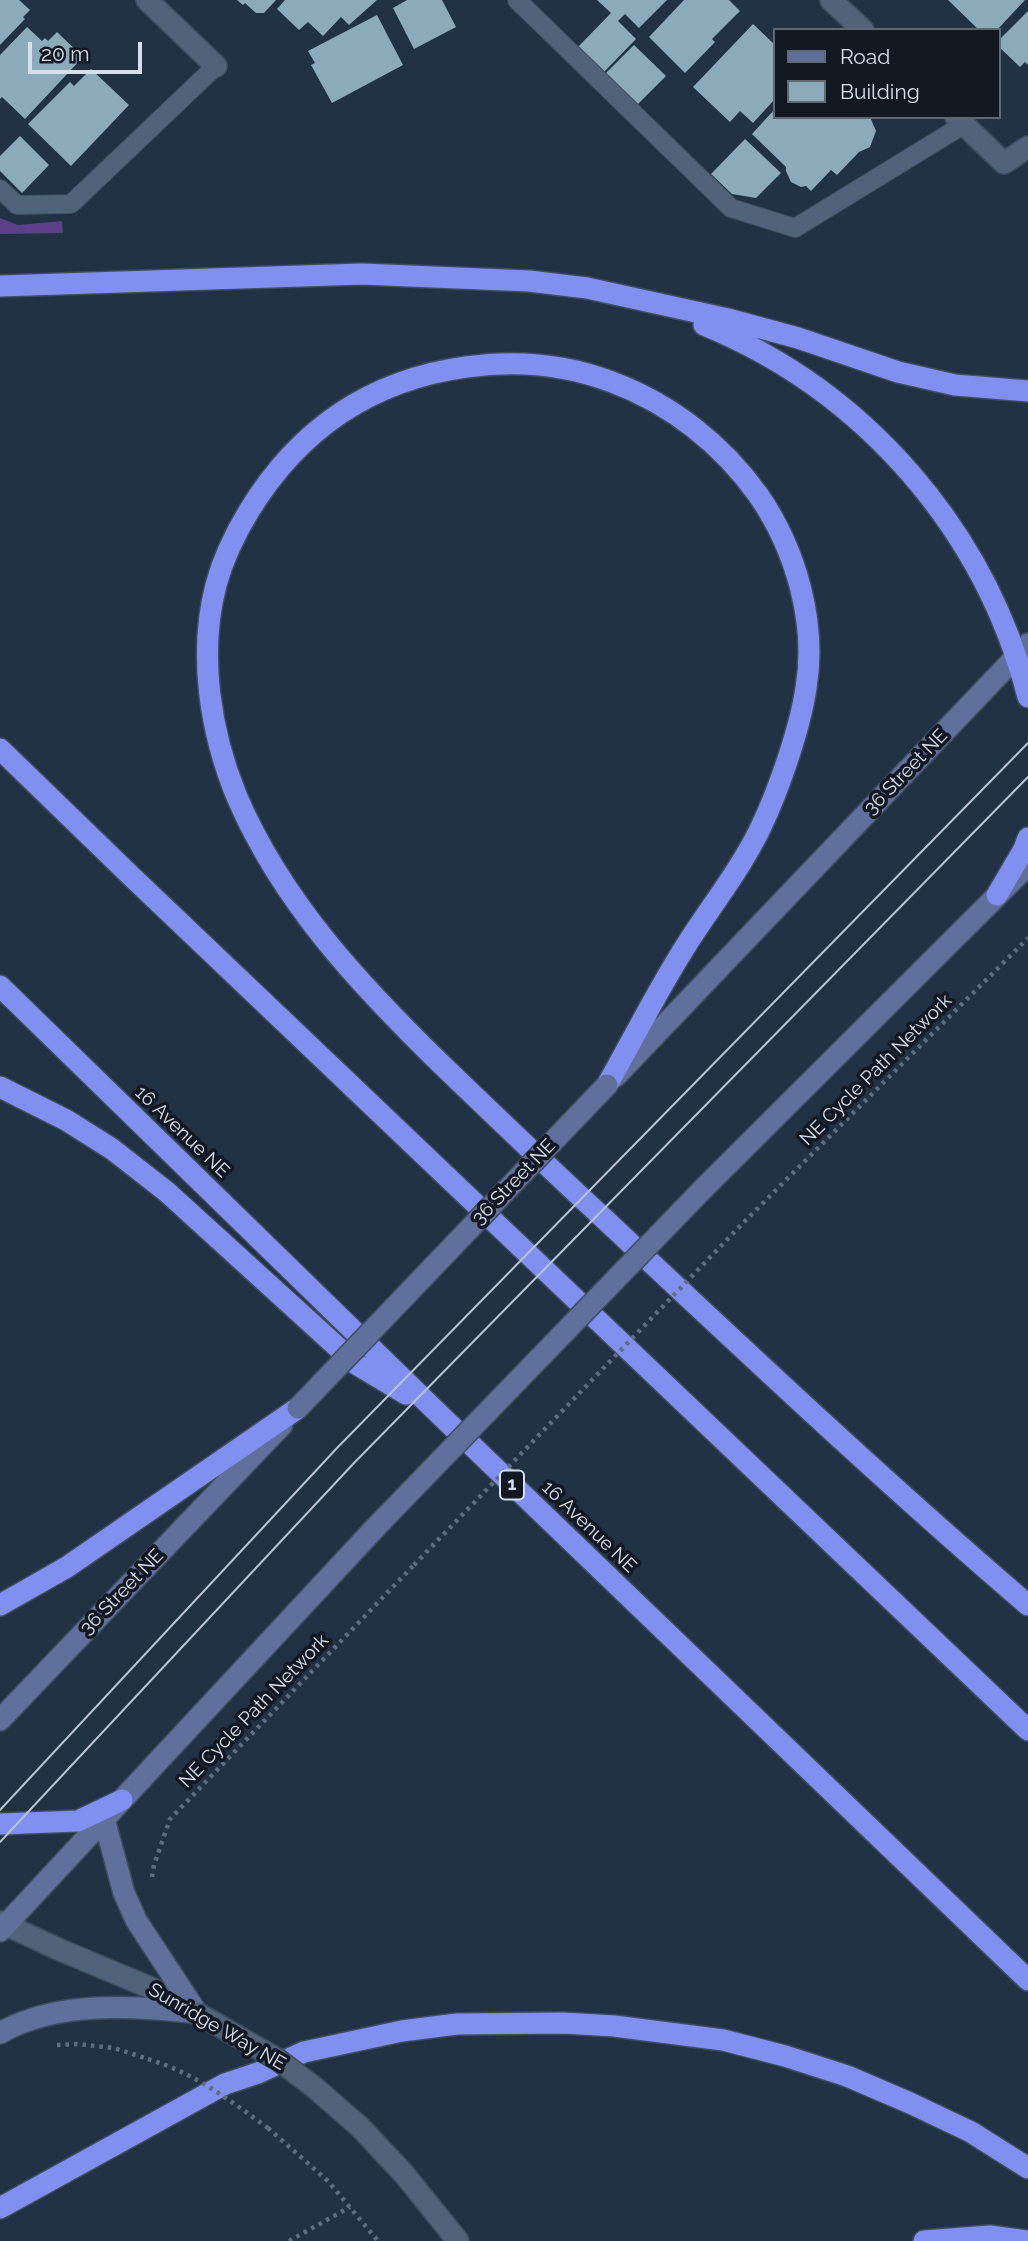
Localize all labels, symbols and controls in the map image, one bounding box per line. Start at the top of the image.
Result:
scale bar [32,28,145,72]
legend [772,28,1000,119]
text: 20 m [41,41,89,66]
text: Road [840,44,890,69]
text: Building [840,79,920,104]
street label: 36 Street NE [860,724,952,820]
street label: NE Cycle Path Network [795,989,957,1151]
street label: 16 Avenue NE [130,1081,234,1183]
street label: 36 Street NE [468,1134,560,1230]
road number: 1 [500,1470,524,1500]
street label: 16 Avenue NE [537,1476,641,1578]
street label: 36 Street NE [76,1544,168,1640]
street label: NE Cycle Path Network [175,1629,333,1793]
street label: Sunridge Way NE [144,1978,290,2076]

